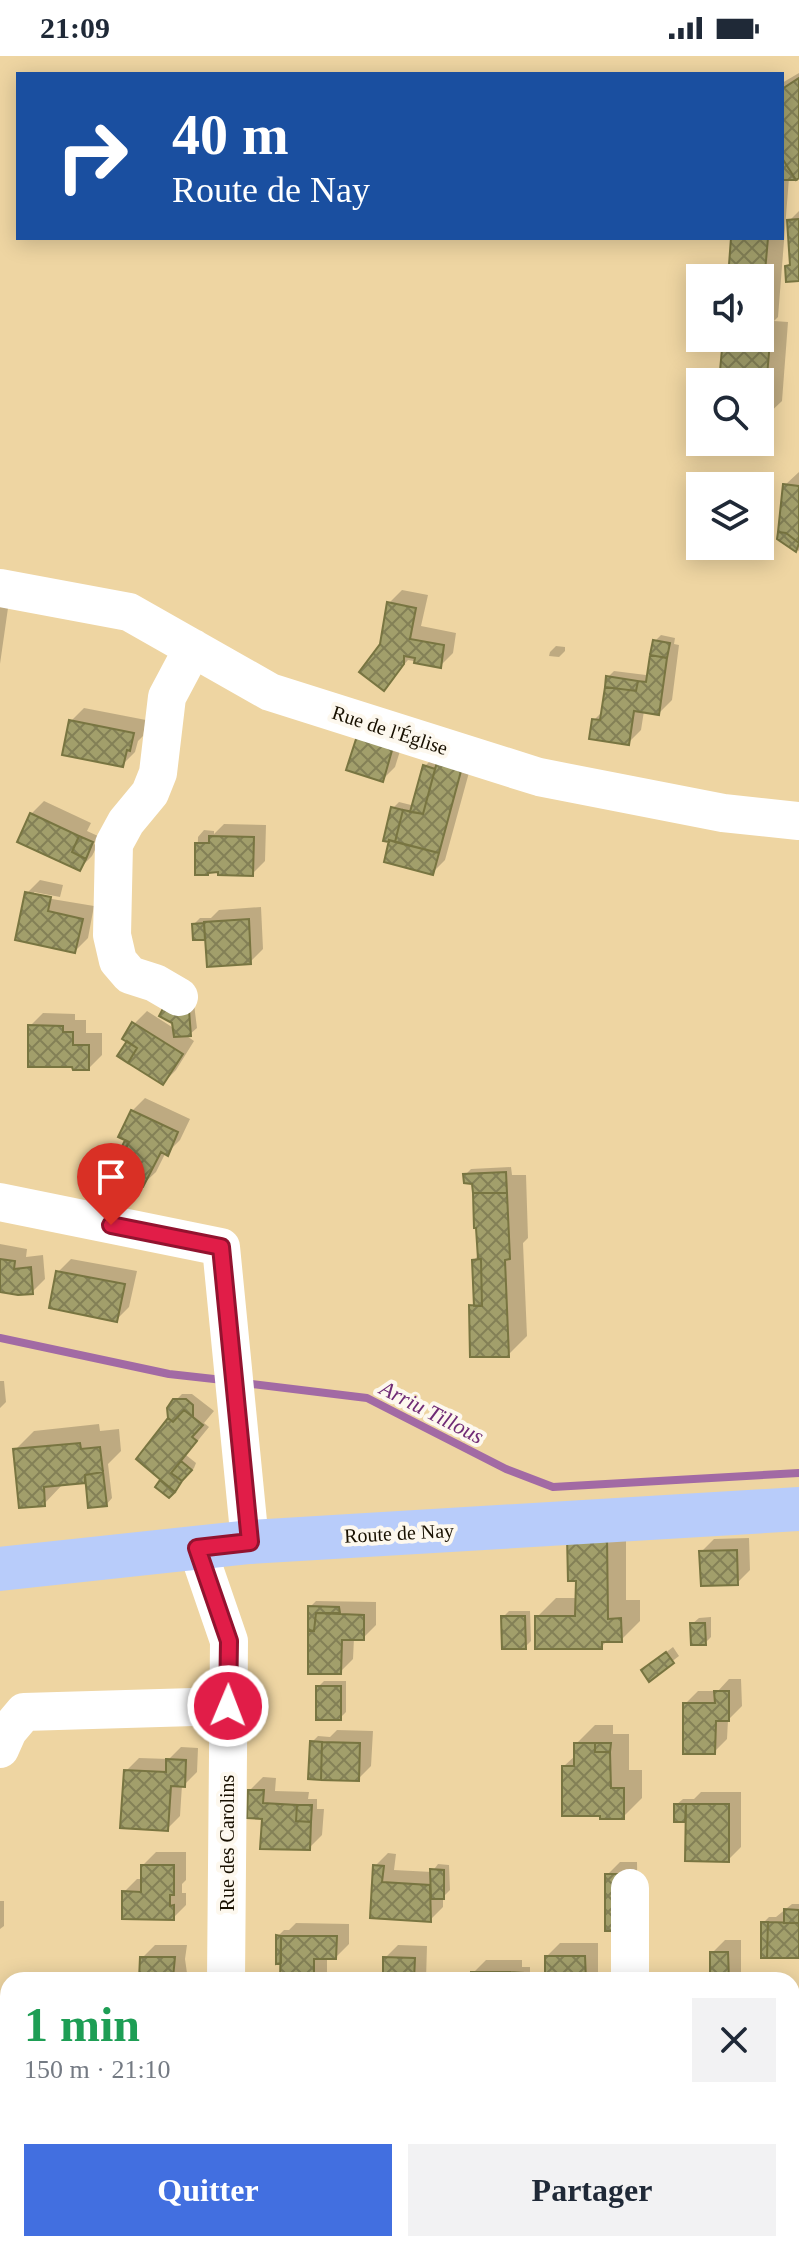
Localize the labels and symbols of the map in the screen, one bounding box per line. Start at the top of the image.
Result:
street label: Rue de l'Église [329,701,451,760]
pin [77,1143,145,1225]
water label: Arriu Tillous [374,1374,488,1449]
street label: Route de Nay [344,1519,455,1548]
position arrow [186,1664,270,1748]
street label: Rue des Carolins [216,1774,238,1911]

